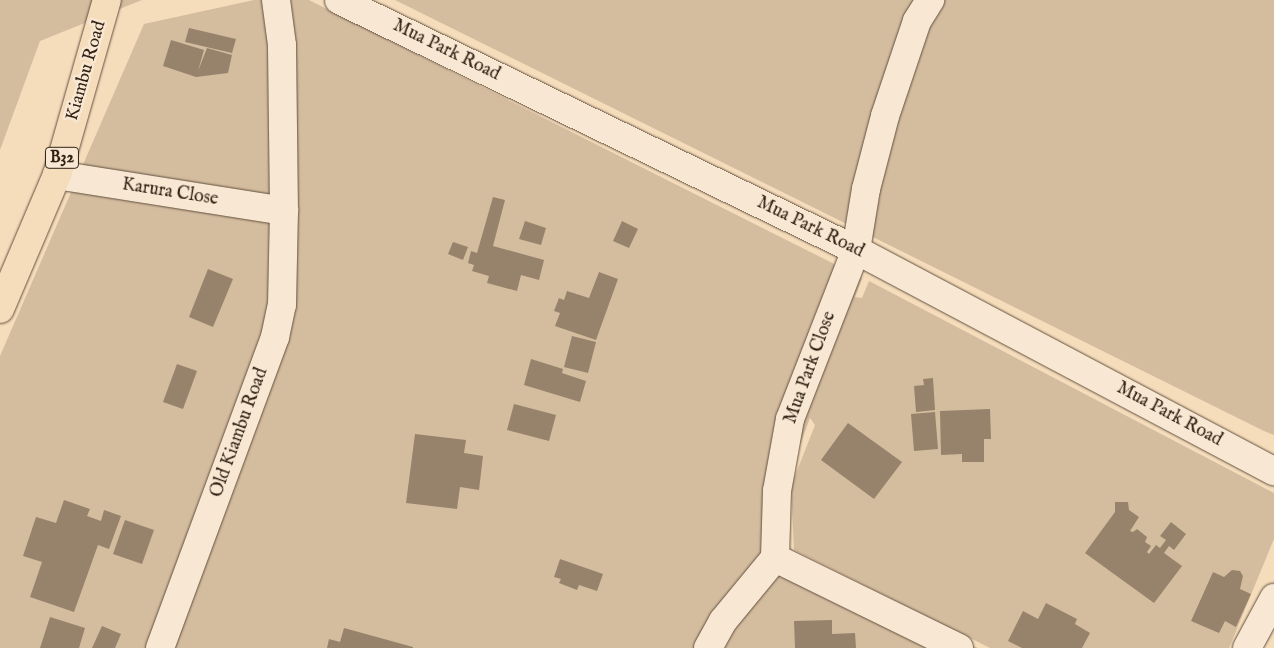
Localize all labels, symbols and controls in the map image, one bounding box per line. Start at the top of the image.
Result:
street label: Mua Park Road [389,16,503,86]
street label: Kiambu Road [62,19,112,123]
road number: B32 [44,144,80,172]
street label: Karura Close [120,175,220,211]
street label: Mua Park Road [753,193,867,263]
street label: Mua Park Close [781,309,841,427]
street label: Old Kiambu Road [207,365,273,501]
street label: Mua Park Road [1112,378,1226,452]

